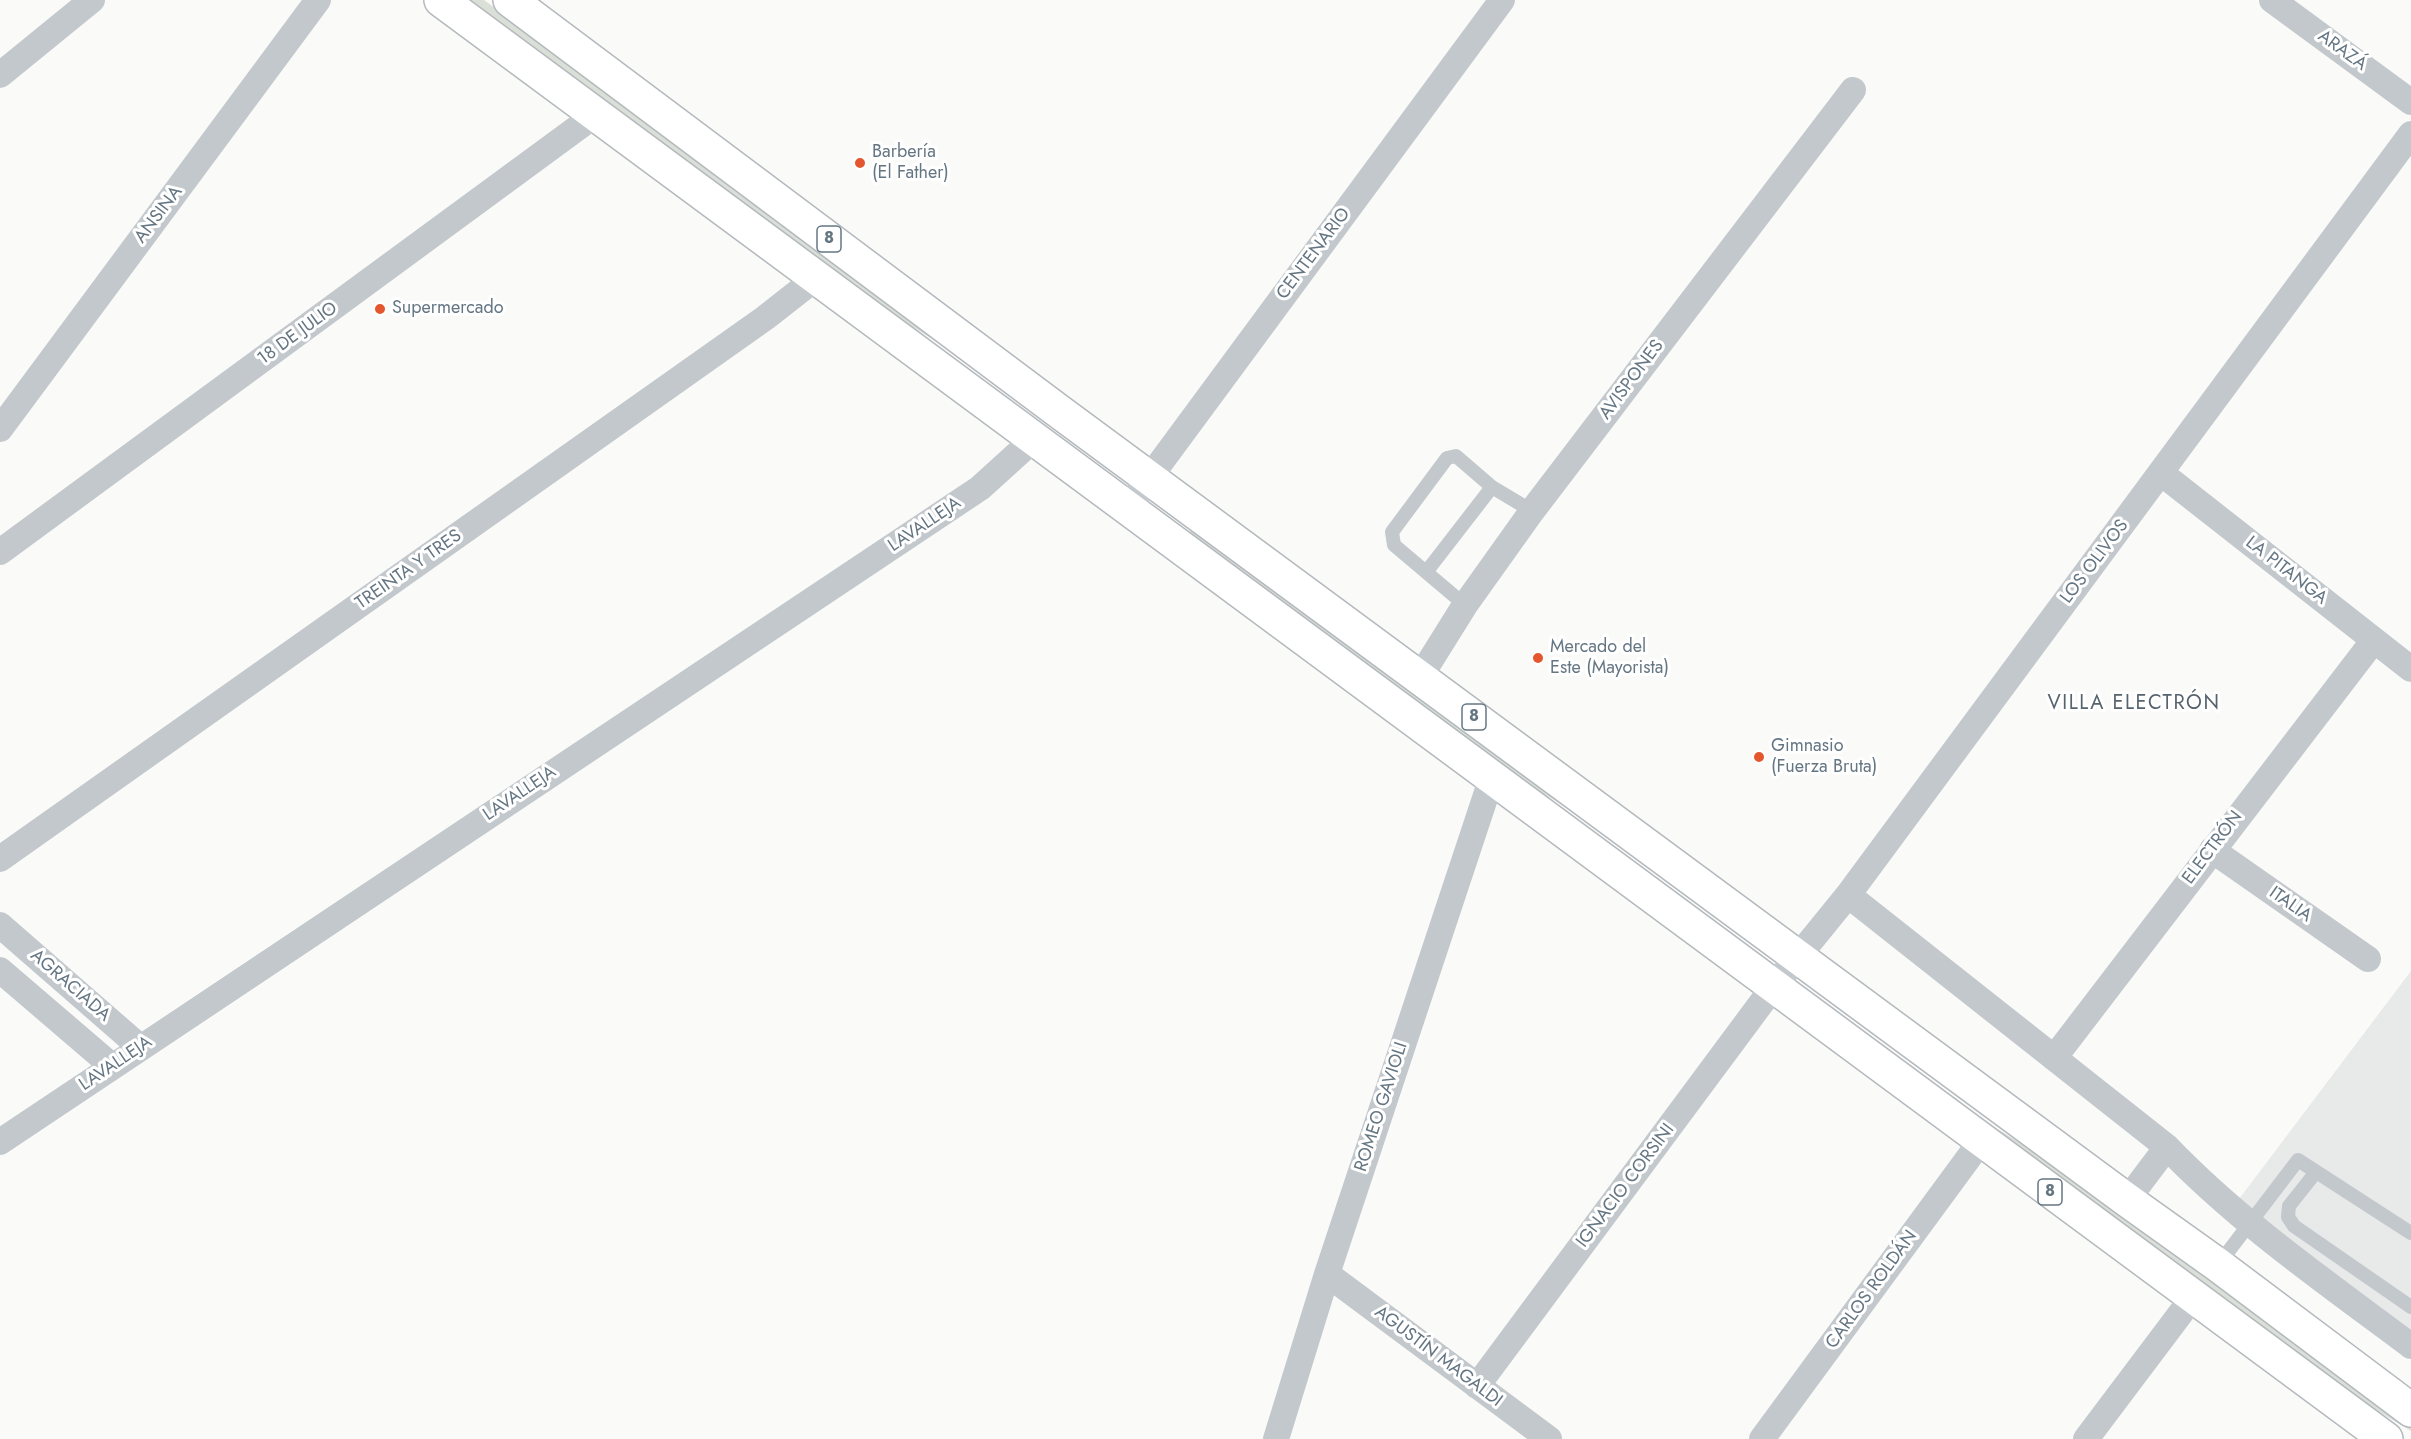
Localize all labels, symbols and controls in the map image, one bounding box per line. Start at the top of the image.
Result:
street label: ARAZÁ [2313,26,2371,76]
place label: Barbería (El Father) [872,142,949,184]
marker: Barbería (El Father) [853,156,867,170]
street label: ANSINA [131,182,187,248]
street label: CENTENARIO [1273,204,1355,304]
road number: 8 [817,226,841,252]
street label: 18 DE JULIO [254,298,342,370]
place label: Supermercado [392,298,504,320]
marker: Supermercado [373,302,387,316]
street label: AVISPONES [1595,336,1669,424]
street label: LAVALLEJA [885,493,965,557]
street label: LOS OLIVOS [2056,516,2134,608]
street label: TREINTA Y TRES [352,526,466,614]
street label: LA PITANGA [2241,532,2331,610]
place label: Mercado del Este (Mayorista) [1550,637,1669,680]
marker: Mercado del Este (Mayorista) [1531,651,1545,665]
district label: VILLA ELECTRÓN [2048,692,2220,716]
road number: 8 [1462,704,1486,730]
place label: Gimnasio (Fuerza Bruta) [1771,736,1877,778]
marker: Gimnasio (Fuerza Bruta) [1752,750,1766,764]
street label: LAVALLEJA [480,762,560,826]
street label: ELECTRÓN [2178,807,2248,889]
street label: ITALIA [2264,883,2316,927]
street label: AGRACIADA [26,945,114,1027]
street label: LAVALLEJA [76,1032,156,1096]
street label: ROMEO GAVIOLI [1351,1040,1413,1174]
street label: IGNACIO CORSINI [1572,1120,1680,1252]
road number: 8 [2038,1179,2062,1205]
street label: CARLOS ROLDÁN [1822,1227,1922,1353]
street label: AGUSTÍN MAGALDI [1370,1302,1506,1412]

